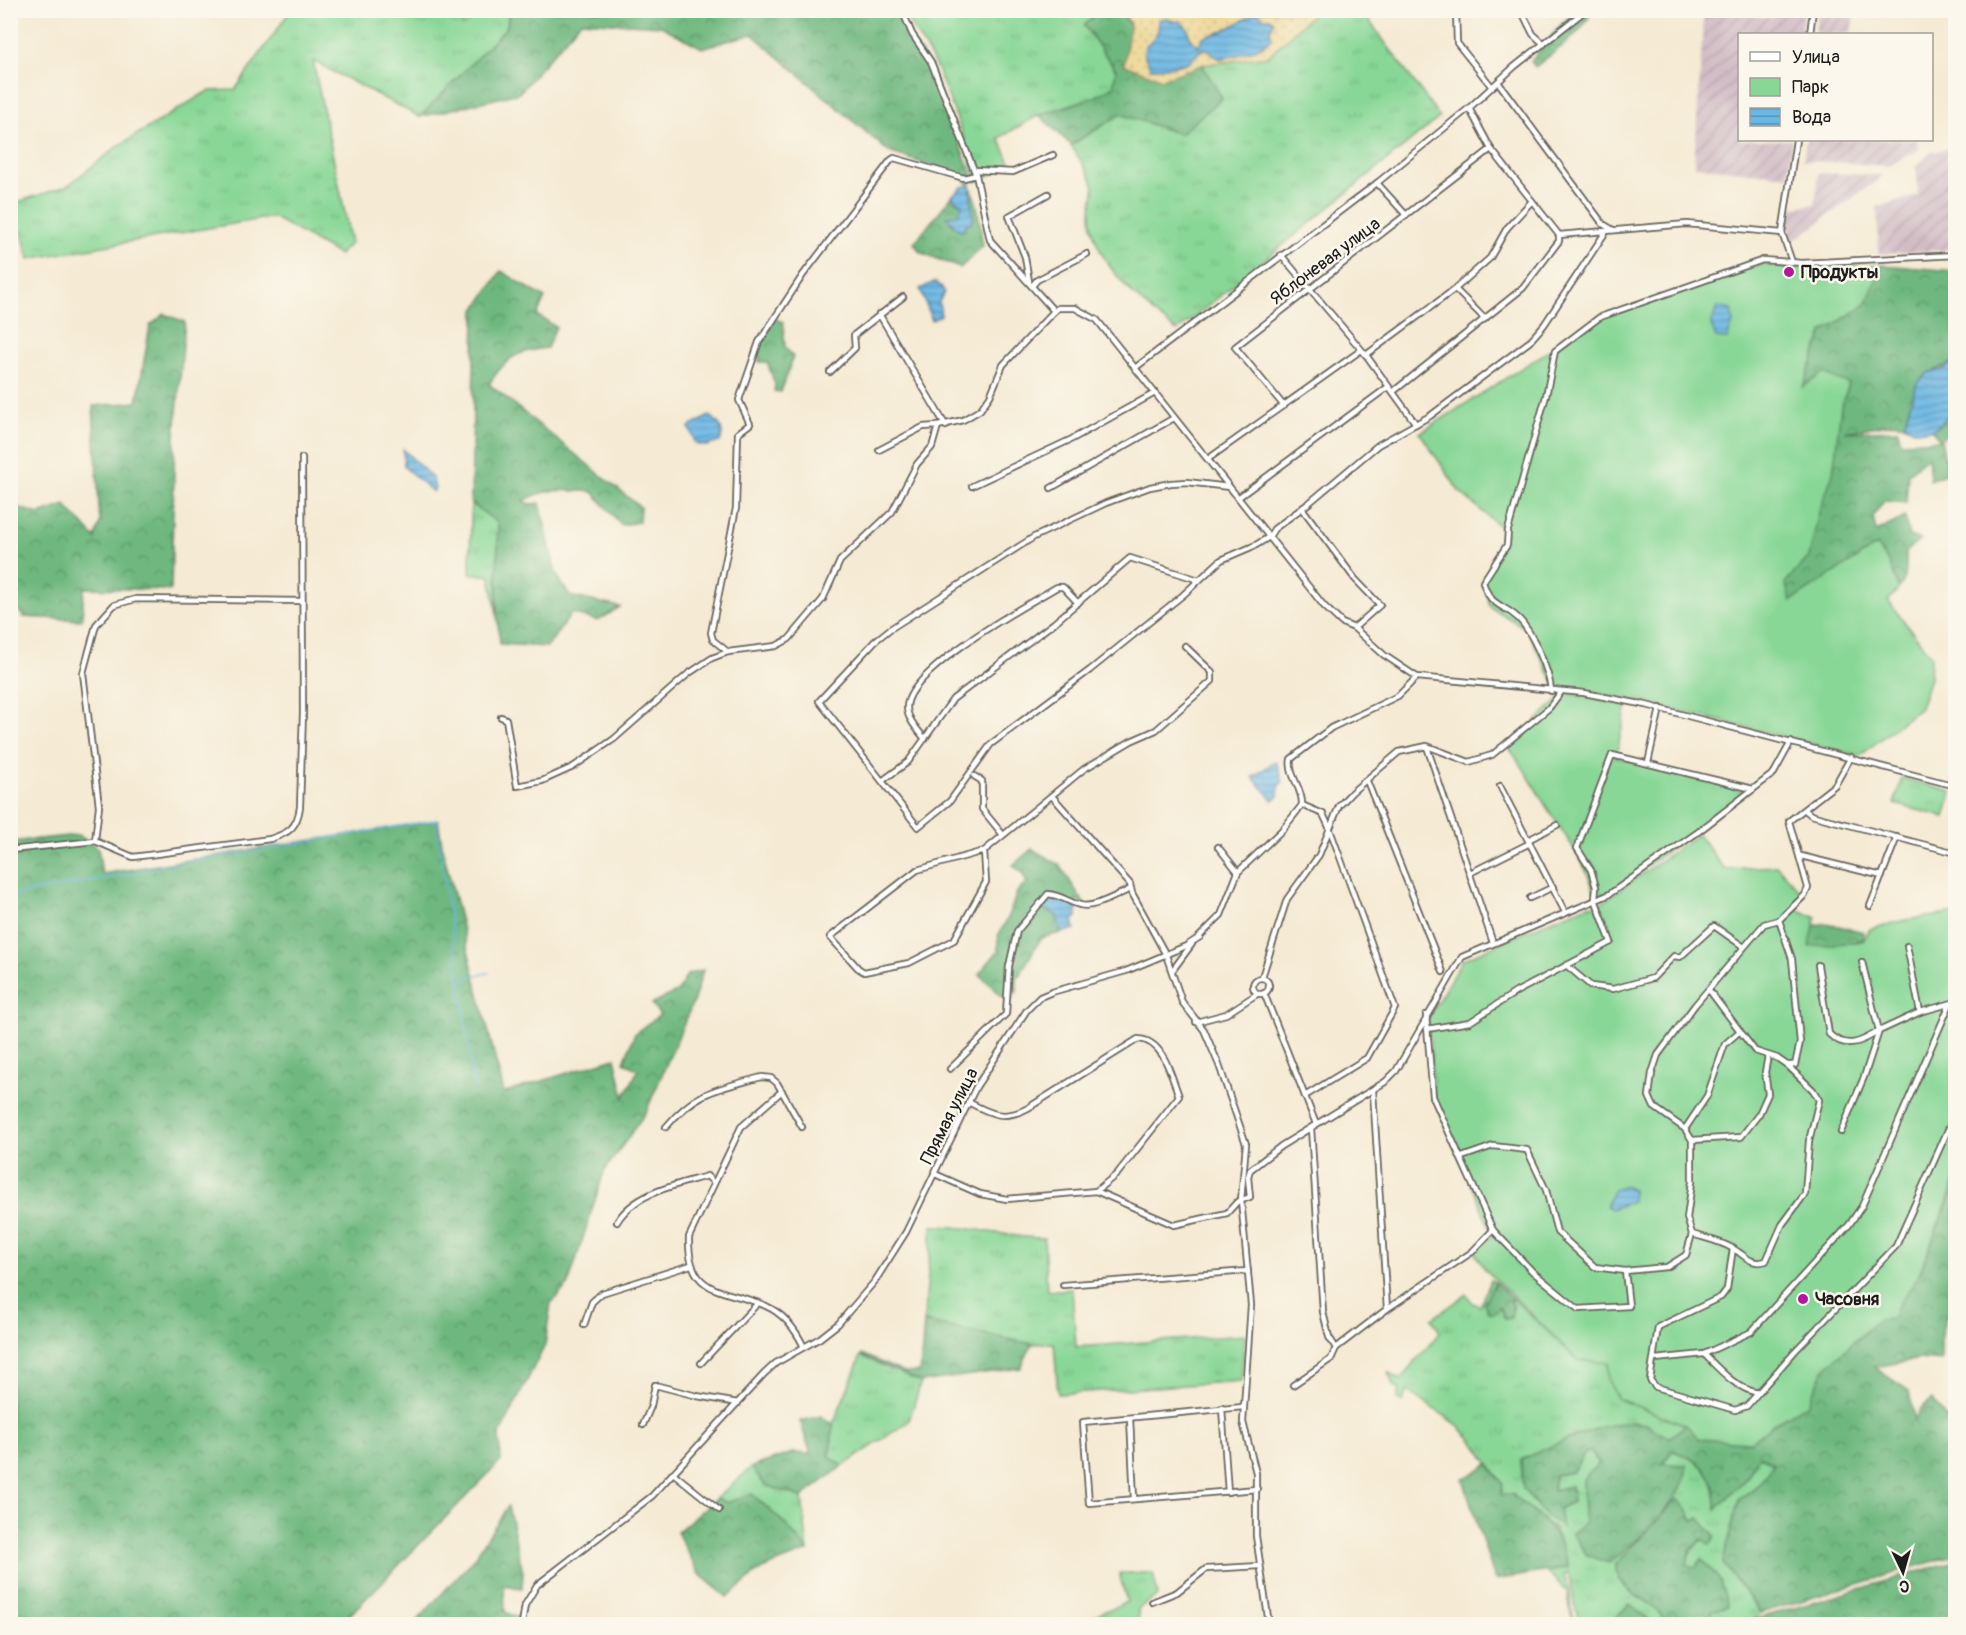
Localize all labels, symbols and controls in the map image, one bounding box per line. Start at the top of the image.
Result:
legend [1738,33,1933,141]
text: Улица [1792,46,1840,69]
text: Парк [1792,76,1829,99]
text: Вода [1792,106,1831,129]
street label: Яблоневая улица [1266,212,1385,310]
place label: Продукты [1801,261,1878,284]
marker: Продукты [1782,265,1796,279]
street label: Прямая улица [915,1064,984,1168]
place label: Часовня [1815,1288,1879,1311]
marker: Часовня [1796,1292,1810,1306]
north arrow [1873,1542,1933,1602]
text: С [1898,1576,1910,1596]

